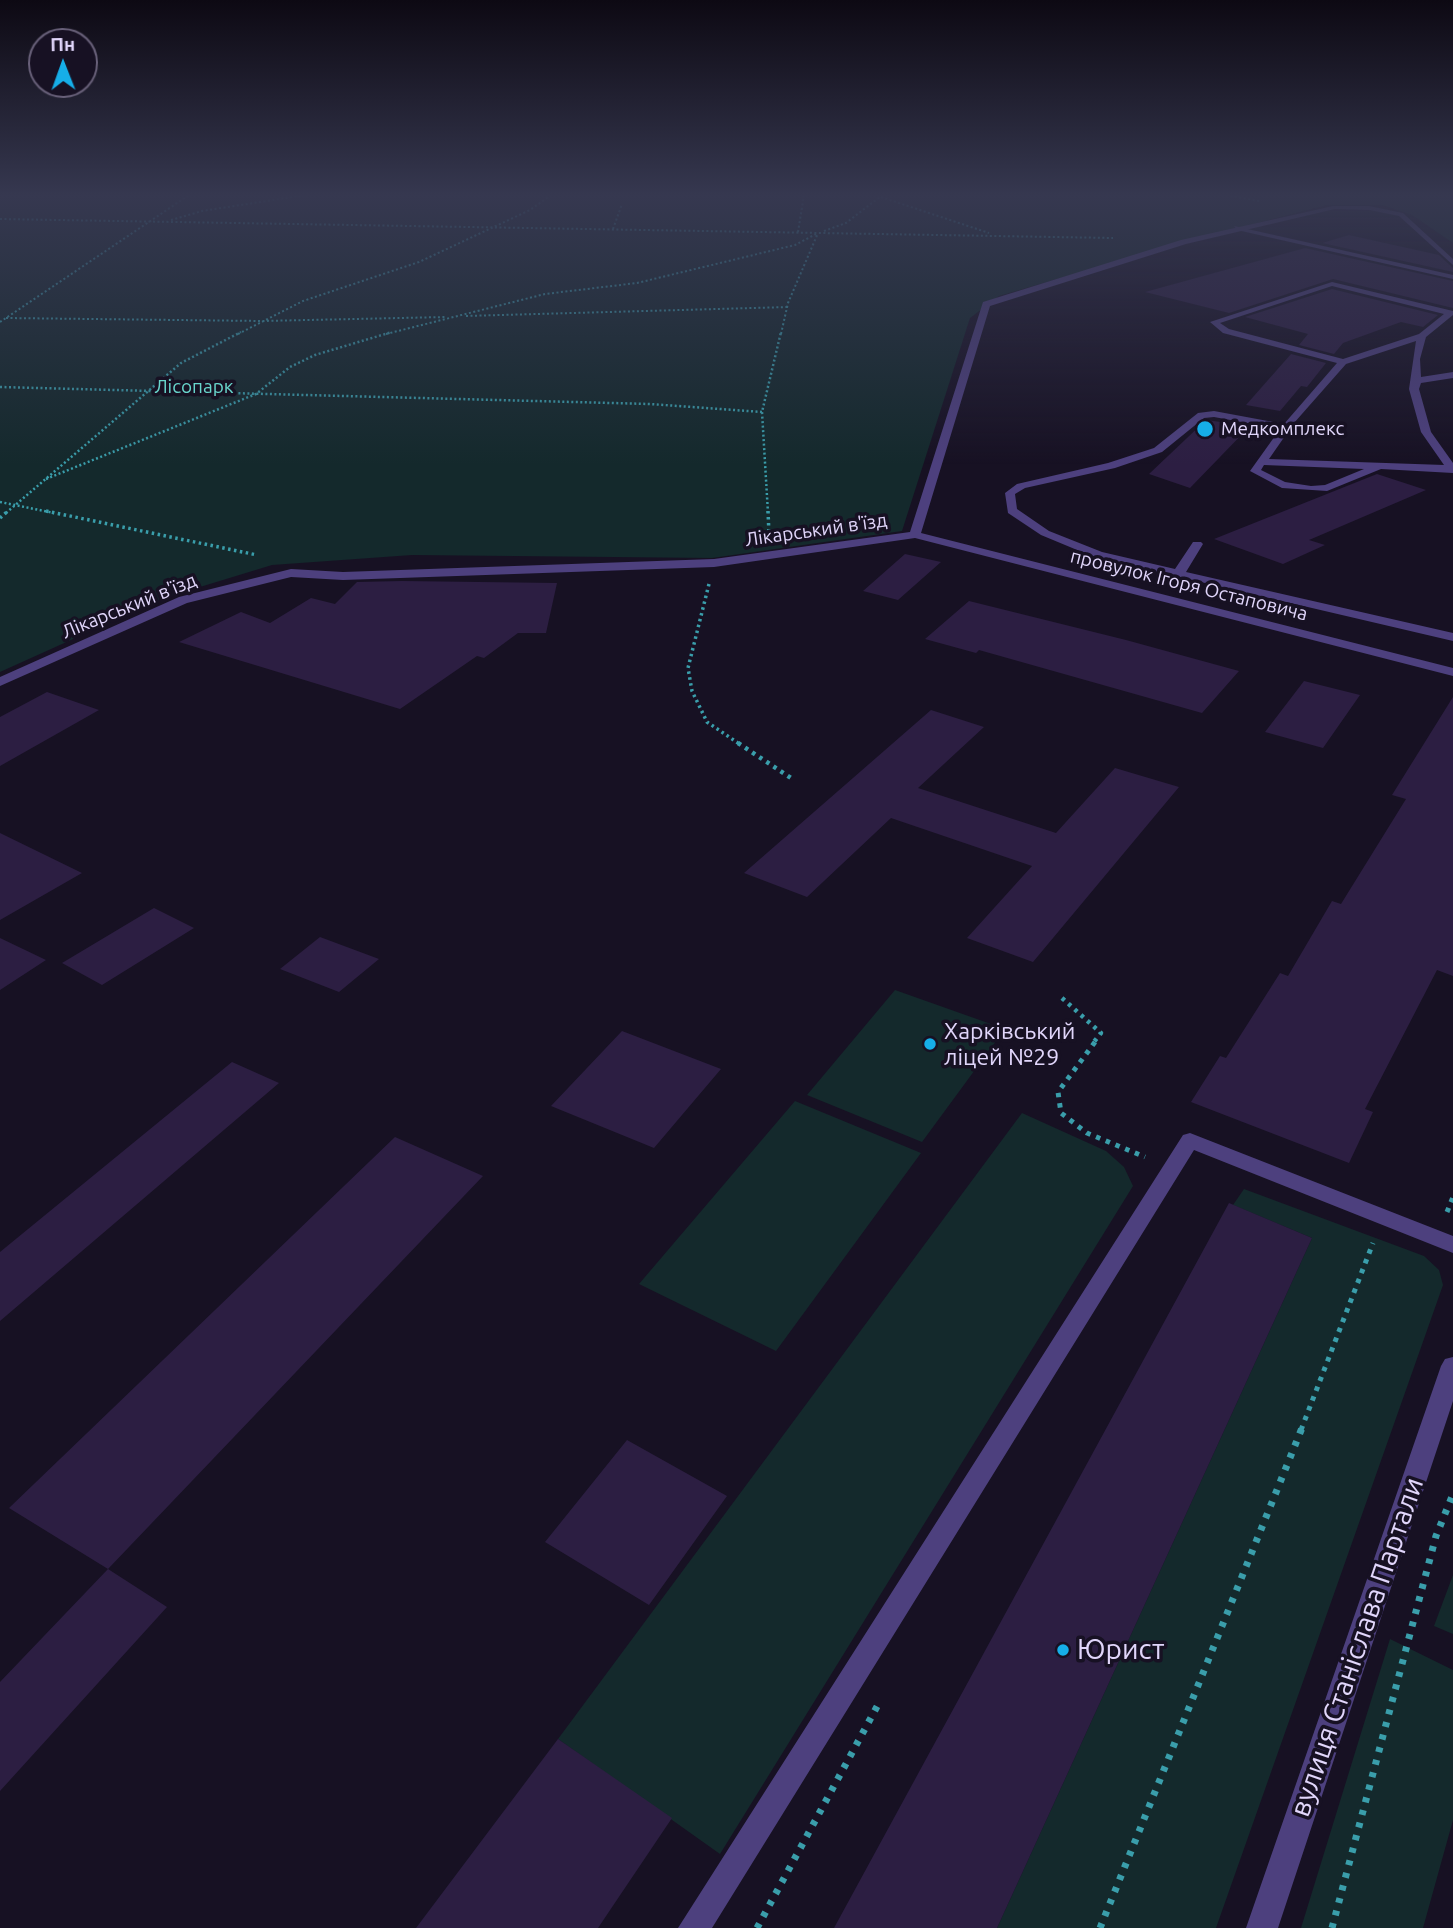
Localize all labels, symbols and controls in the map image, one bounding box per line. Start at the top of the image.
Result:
north arrow [28,28,98,98]
text: Пн [50,33,75,55]
park label: Лісопарк [154,376,234,398]
place label: Медкомплекс [1221,418,1344,440]
marker: Медкомплекс [1195,419,1215,439]
street label: Лікарський в'їзд [744,509,888,551]
street label: провулок Ігоря Остаповича [1068,544,1310,626]
street label: Лікарський в'їзд [58,569,200,643]
place label: Харківський ліцей №29 [944,1017,1075,1071]
marker: Харківський ліцей №29 [922,1036,938,1052]
street label: вулиця Станіслава Партали [1283,1473,1431,1821]
place label: Юрист [1077,1633,1164,1667]
marker: Юрист [1055,1642,1071,1658]

